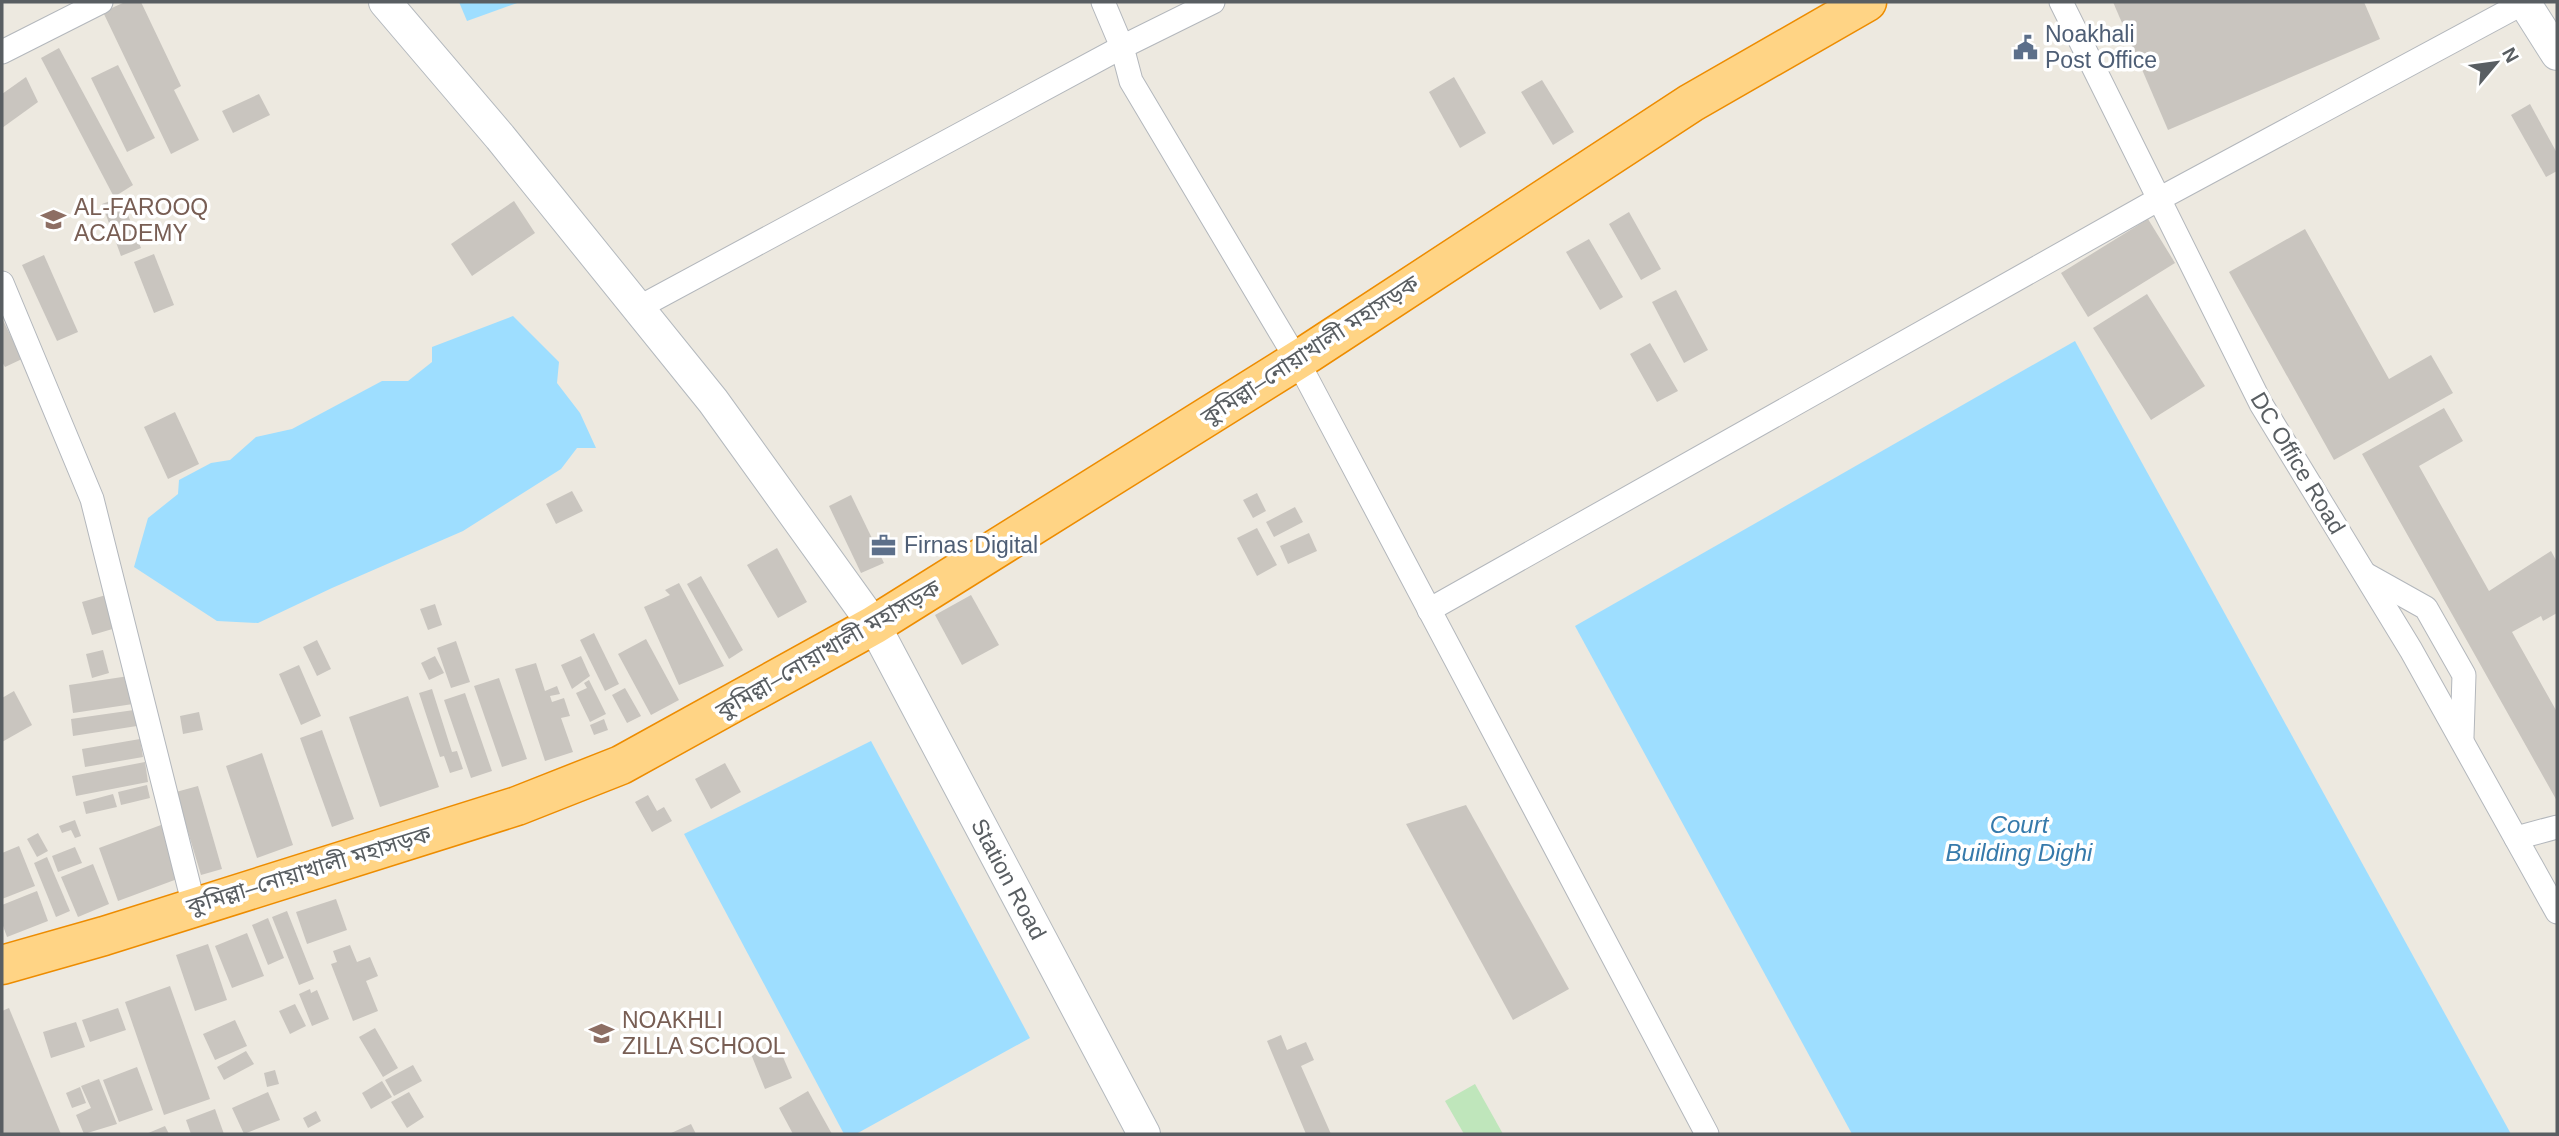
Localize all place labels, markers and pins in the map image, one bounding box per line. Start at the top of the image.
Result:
place label: Noakhali Post Office [2045,21,2157,73]
public building icon: Noakhali Post Office [2011,33,2039,61]
place label: AL-FAROOQ ACADEMY [74,194,208,246]
school or university icon: AL-FAROOQ ACADEMY [40,206,68,234]
office icon: Firnas Digital [870,531,898,559]
place label: Firnas Digital [904,532,1038,558]
place label: NOAKHLI ZILLA SCHOOL [622,1007,786,1059]
school or university icon: NOAKHLI ZILLA SCHOOL [588,1019,616,1047]

